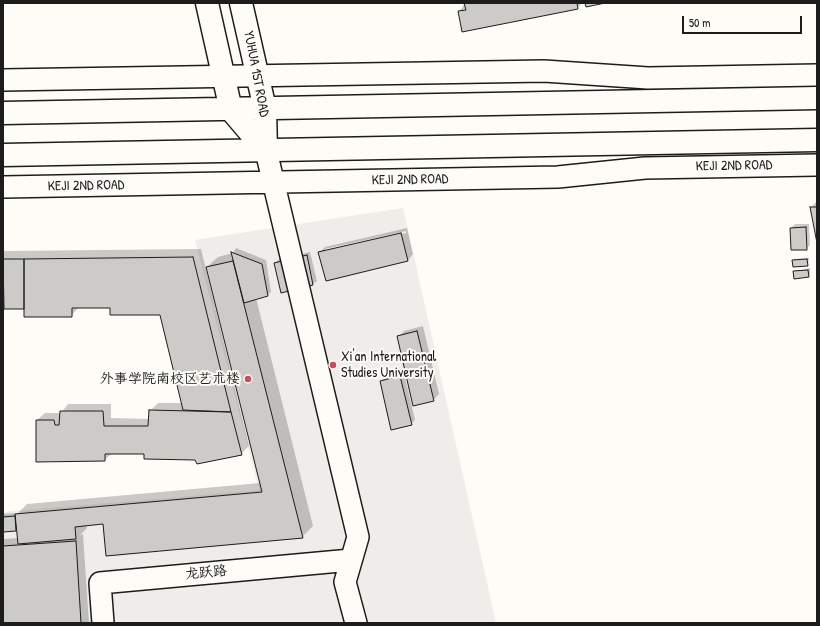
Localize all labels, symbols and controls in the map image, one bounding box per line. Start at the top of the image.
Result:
scale bar [684,8,804,34]
text: 50 m [689,14,710,31]
street label: YUHUA 1ST ROAD [239,30,273,118]
street label: KEJI 2ND ROAD [696,157,772,175]
street label: KEJI 2ND ROAD [372,171,448,189]
street label: KEJI 2ND ROAD [48,177,124,195]
place label: Xi'an International Studies University [341,349,436,382]
marker: Xi'an International Studies University [328,360,338,370]
place label: 外事学院南校区艺术楼 [100,371,240,387]
marker: 外事学院南校区艺术楼 [243,374,253,384]
street label: 龙跃路 [184,563,228,583]

